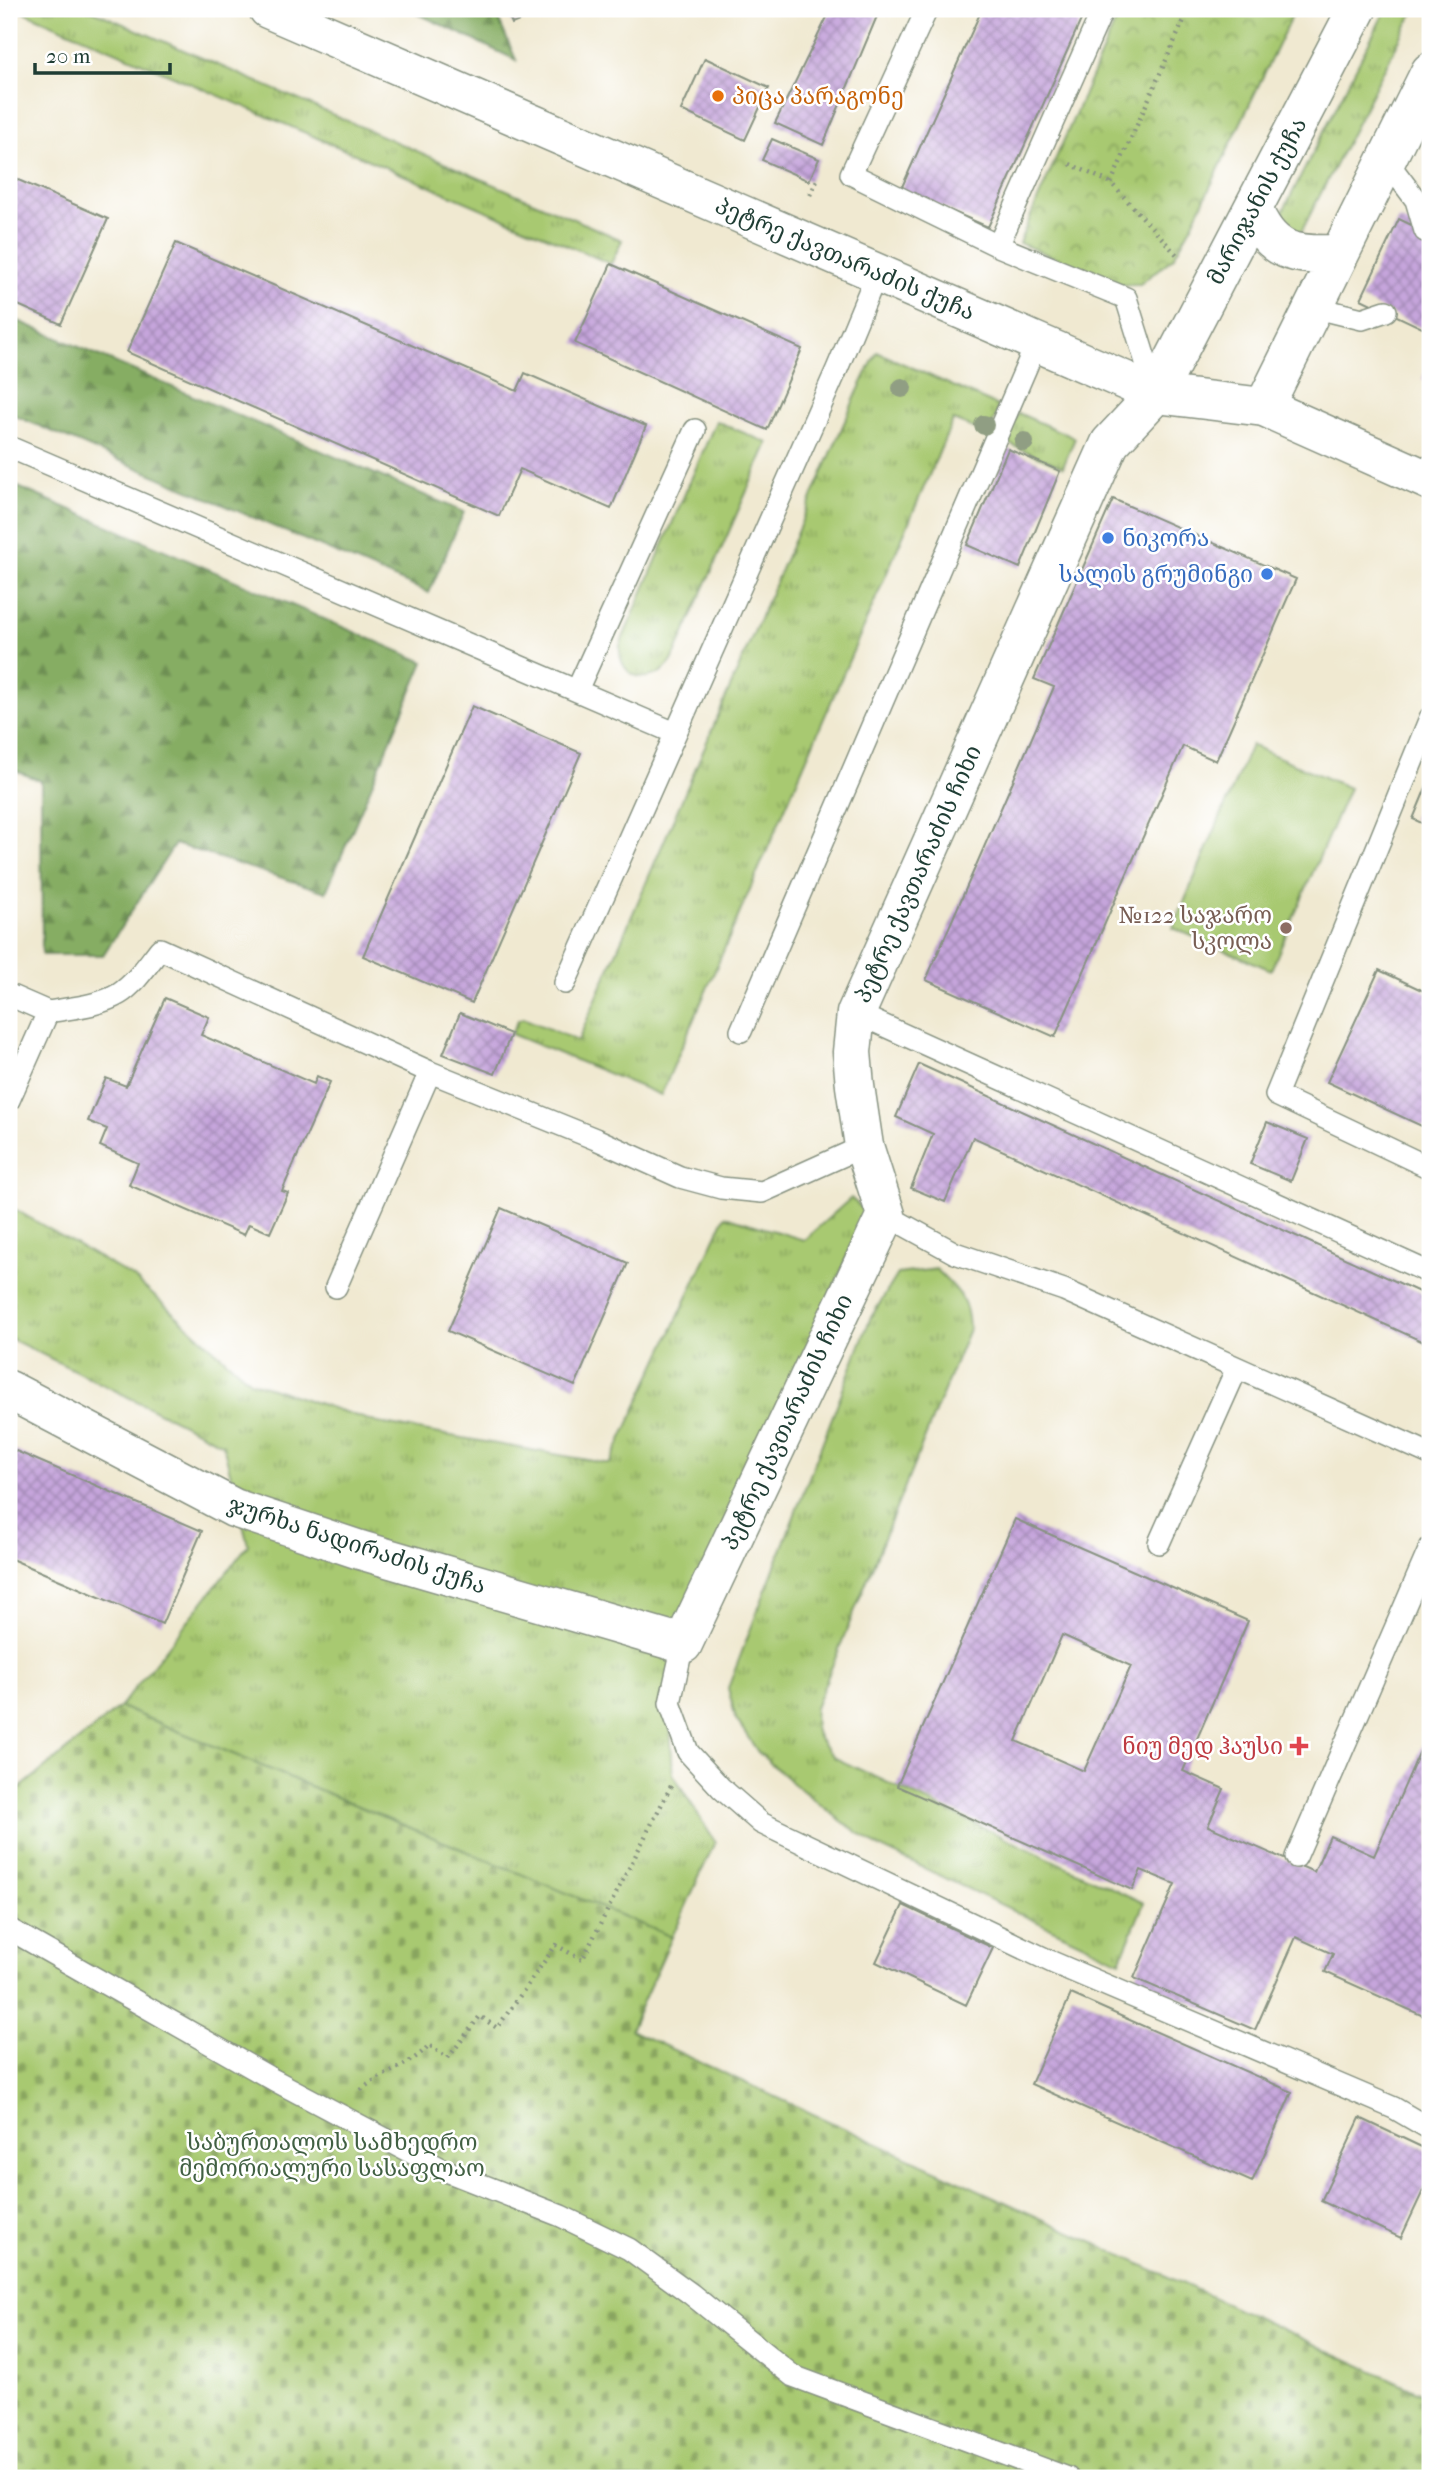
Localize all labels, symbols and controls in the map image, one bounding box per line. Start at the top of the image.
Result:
scale bar [35,32,170,76]
text: 20 m [46,44,91,68]
place label: პიცა პარაგონე [732,83,904,110]
marker: პიცა პარაგონე [710,88,726,104]
street label: მარიჯანის ქუჩა [1202,113,1312,289]
street label: პეტრე ქავთარაძის ქუჩა [711,192,979,326]
place label: ნიკორა [1122,525,1209,552]
marker: ნიკორა [1100,530,1116,546]
place label: სალის გრუმინგი [1059,561,1253,588]
marker: სალის გრუმინგი [1259,566,1275,582]
street label: პეტრე ქავთარაძის ჩიხი [849,741,987,1007]
place label: №122 საჯარო სკოლა [1119,902,1272,955]
marker: №122 საჯარო სკოლა [1278,920,1294,936]
street label: პეტრე ქავთარაძის ჩიხი [716,1290,858,1554]
street label: ჯურხა ნადირაძის ქუჩა [225,1491,489,1599]
place label: ნიუ მედ ჰაუსი [1122,1733,1283,1760]
marker: ნიუ მედ ჰაუსი [1289,1736,1309,1756]
park label: საბურთალოს სამხედრო მემორიალური სასაფლაო [179,2129,485,2182]

